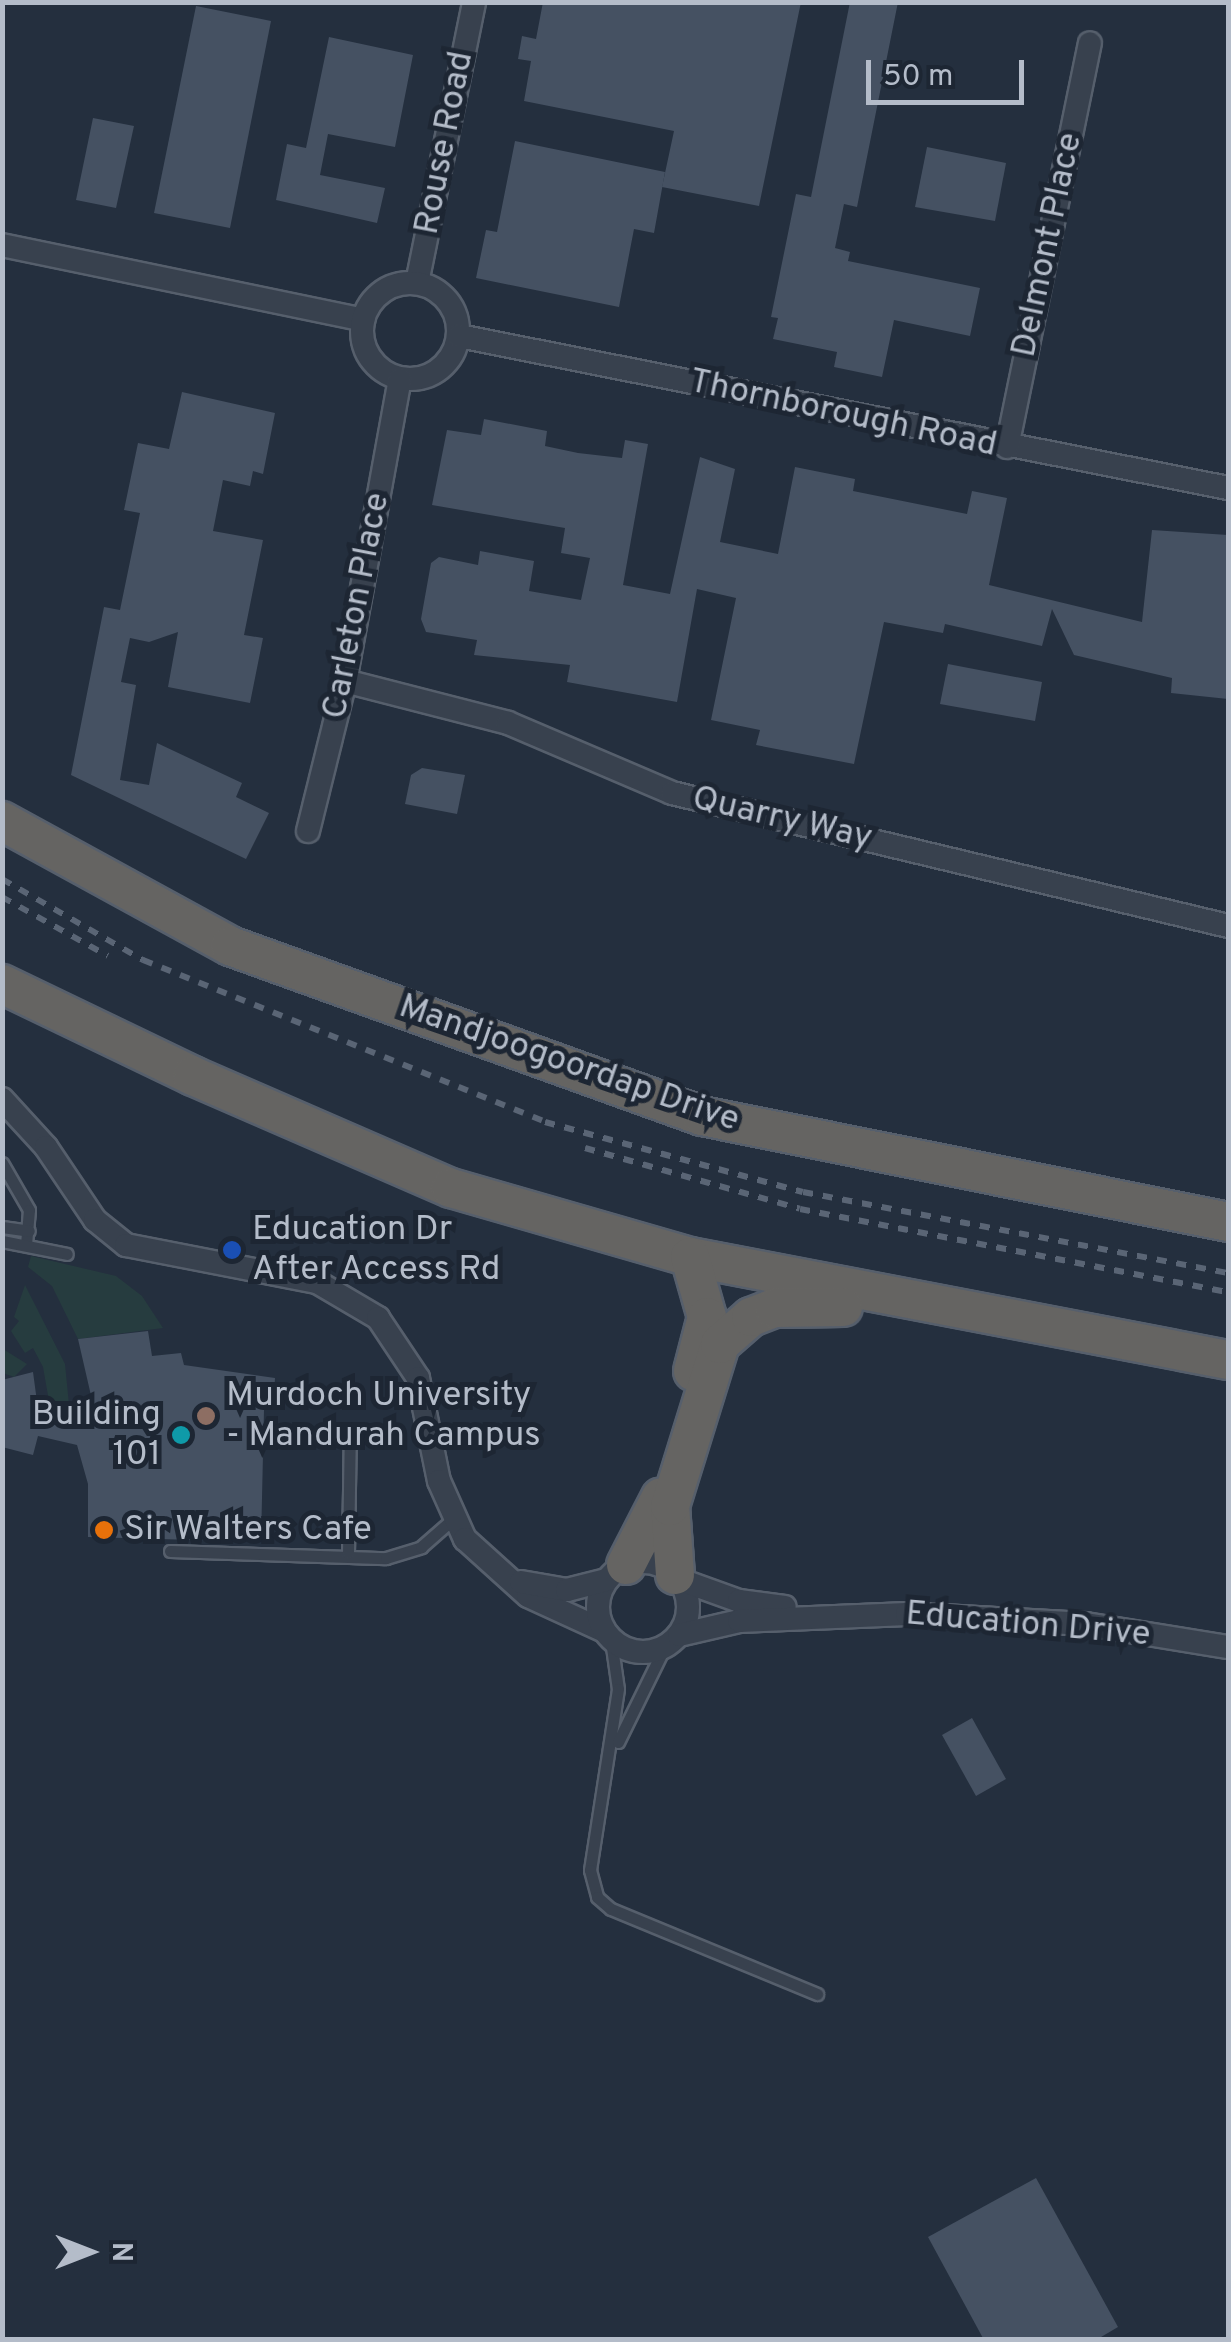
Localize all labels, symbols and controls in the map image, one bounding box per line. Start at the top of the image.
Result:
scale bar [871,40,1028,102]
street label: Rouse Road [407,48,483,238]
text: 50 m [883,59,953,96]
street label: Delmont Place [1004,129,1092,361]
street label: Thornborough Road [685,361,1001,467]
street label: Carleton Place [314,489,400,723]
street label: Quarry Way [688,778,876,860]
street label: Mandjoogoordap Drive [393,986,745,1142]
place label: Education Dr After Access Rd [252,1209,502,1291]
marker: Education Dr After Access Rd [221,1239,243,1261]
place label: Murdoch University - Mandurah Campus [226,1375,541,1457]
place label: Building 101 [32,1394,161,1476]
marker: Murdoch University - Mandurah Campus [195,1405,217,1427]
marker: Building 101 [170,1424,192,1446]
place label: Sir Walters Cafe [124,1509,372,1551]
marker: Sir Walters Cafe [93,1519,115,1541]
street label: Education Drive [904,1593,1152,1657]
north arrow [40,2202,140,2302]
text: N [102,2242,138,2262]

